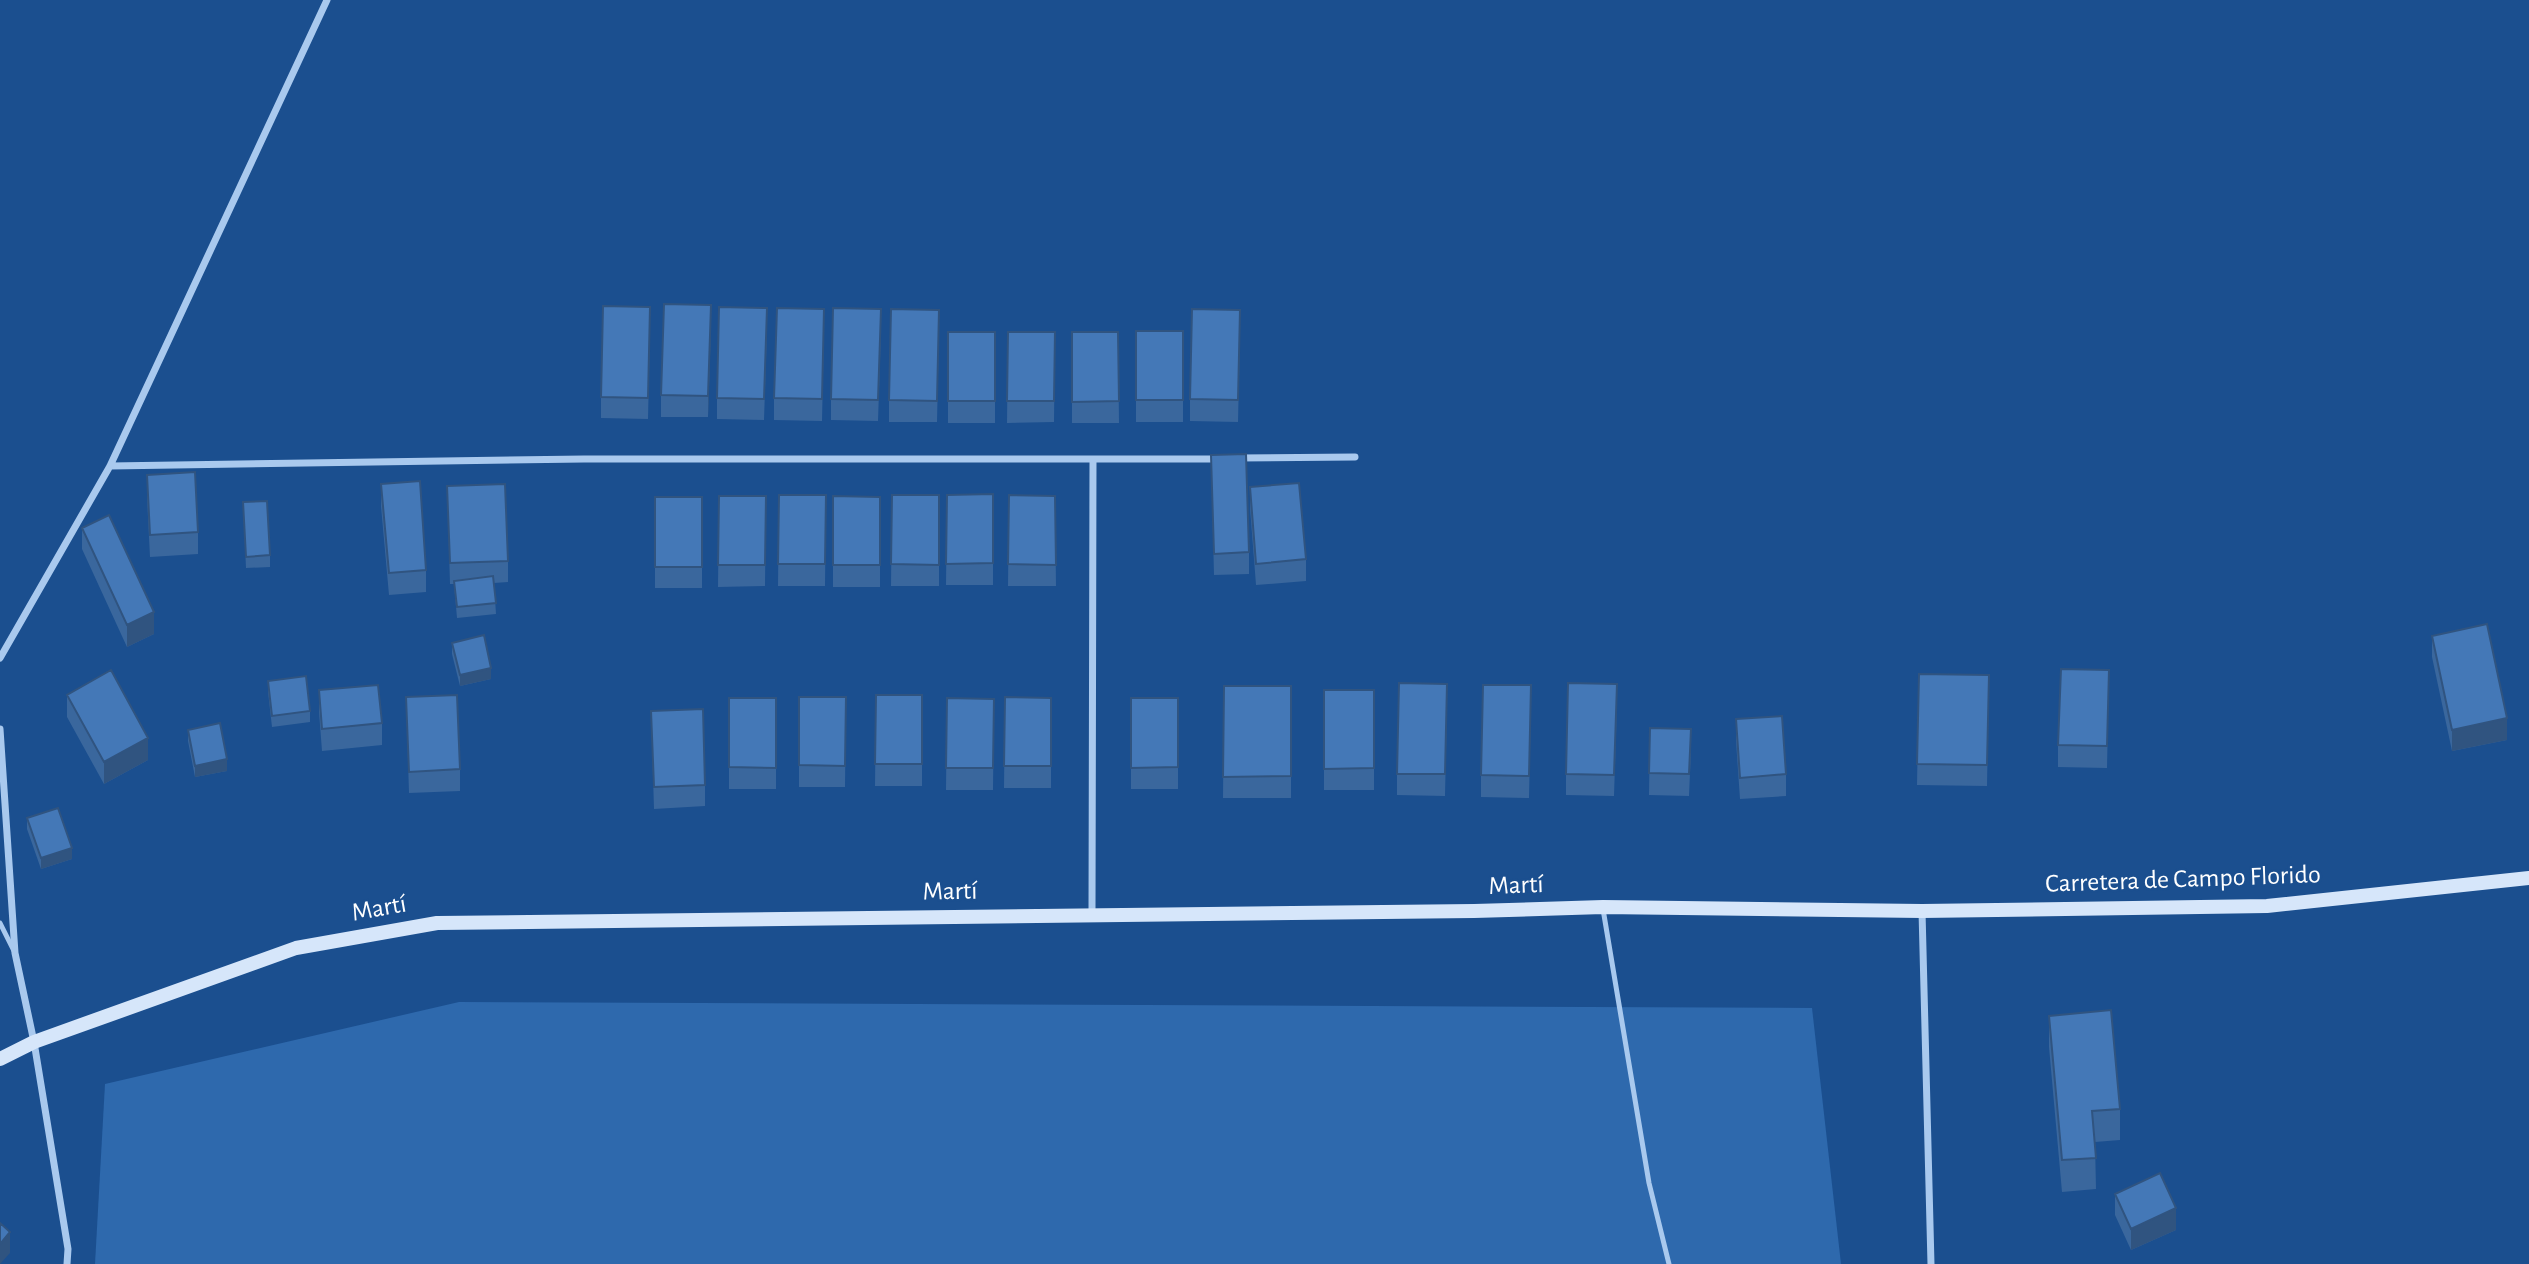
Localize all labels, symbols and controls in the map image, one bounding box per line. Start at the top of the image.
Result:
street label: Carretera de Campo Florido [2045,861,2321,897]
street label: Martí [1488,871,1545,899]
street label: Martí [922,878,978,904]
street label: Martí [350,890,409,926]

